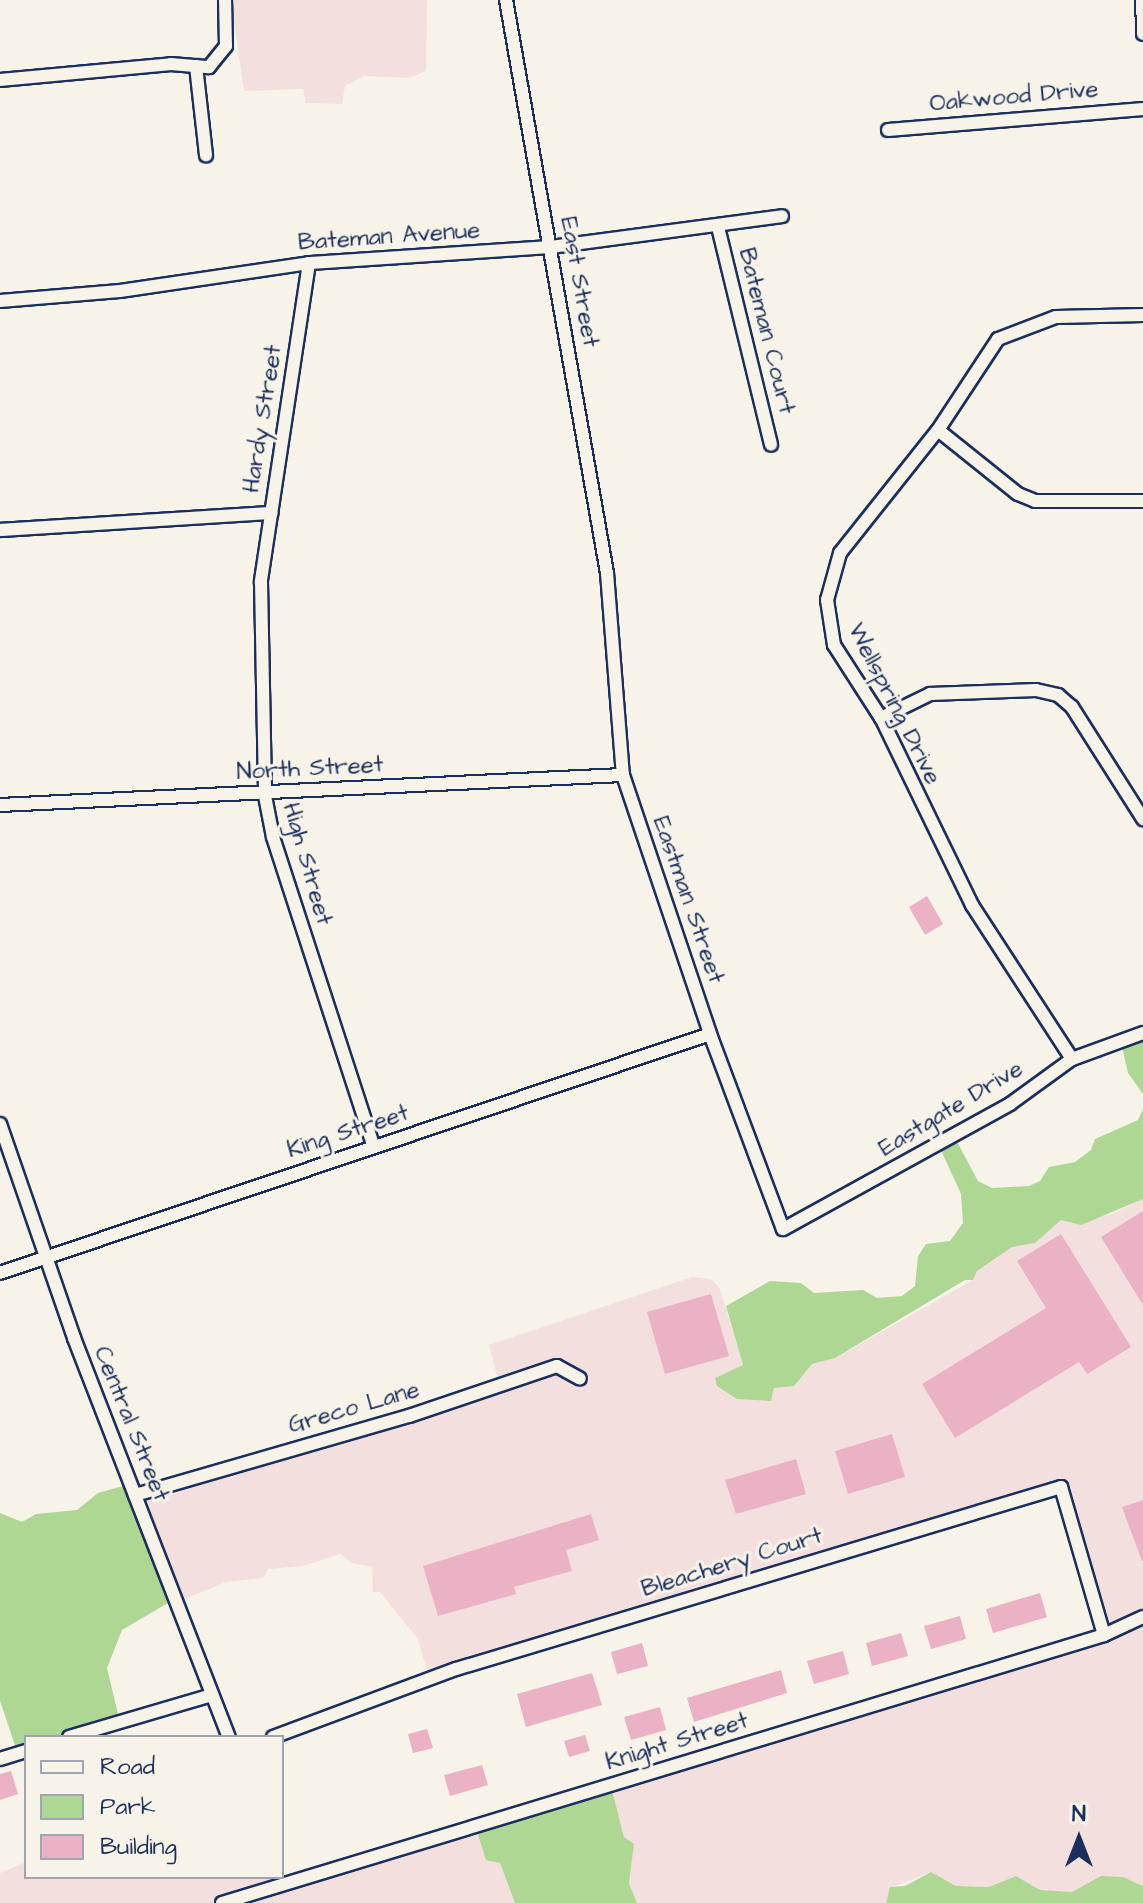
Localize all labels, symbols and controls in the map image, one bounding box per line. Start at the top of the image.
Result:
street label: Oakwood Drive [928,75,1100,119]
street label: East Street [553,215,605,349]
street label: Bateman Avenue [297,216,481,258]
street label: Bateman Court [731,245,801,417]
street label: Hardy Street [237,343,289,495]
street label: Wellspring Drive [841,619,947,789]
street label: North Street [236,751,384,787]
street label: High Street [276,799,338,929]
street label: Eastman Street [646,813,730,987]
street label: Eastgate Drive [874,1055,1028,1163]
street label: King Street [284,1099,412,1165]
street label: Central Street [87,1342,175,1506]
street label: Greco Lane [285,1376,423,1440]
street label: Bleachery Court [638,1522,826,1604]
street label: Knight Street [602,1707,752,1777]
legend [24,1735,284,1879]
text: Road [100,1750,155,1784]
text: Park [100,1790,156,1824]
north arrow [1039,1799,1119,1879]
text: N [1072,1799,1086,1830]
text: Building [100,1830,177,1864]

